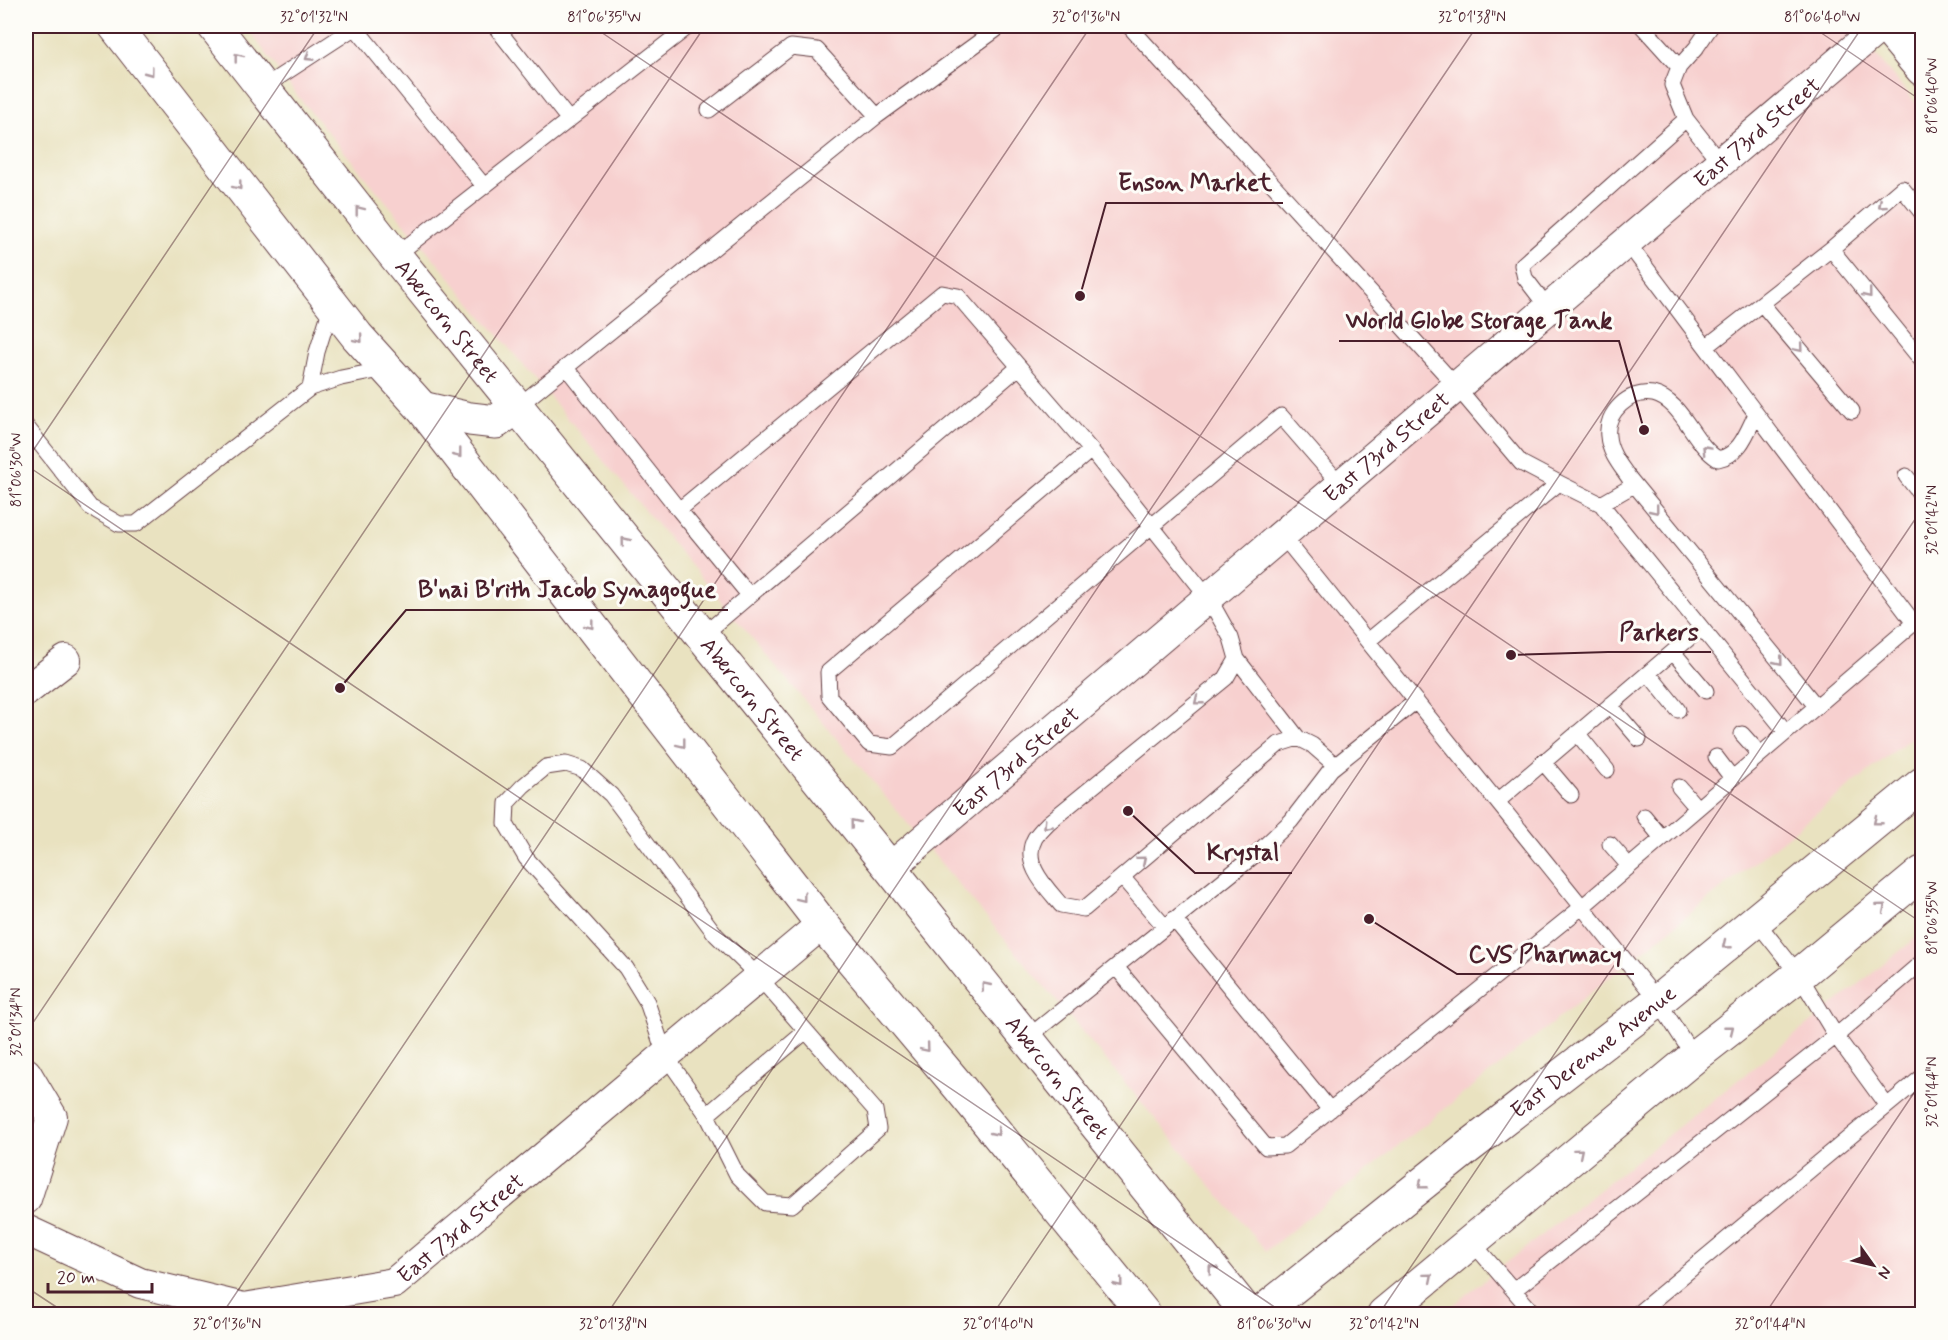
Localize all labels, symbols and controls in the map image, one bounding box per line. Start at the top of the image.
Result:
text: 32°01'32"N [280,8,348,28]
text: 81°06'35"W [567,8,641,28]
text: 32°01'36"N [1052,8,1120,28]
text: 32°01'38"N [1438,8,1506,28]
text: 81°06'40"W [1784,8,1860,28]
one-way arrow [304,50,315,61]
one-way arrow [235,52,246,63]
text: 81°06'40"W [1923,58,1943,134]
one-way arrow [143,65,154,76]
street label: East 73rd Street [1689,72,1827,195]
callout: Enson Market [1106,161,1283,203]
text: Enson Market [1118,168,1273,199]
one-way arrow [231,179,242,190]
one-way arrow [1878,198,1889,209]
one-way arrow [355,206,366,217]
street label: Abercorn Street [388,254,504,389]
one-way arrow [1861,287,1872,298]
callout: World Globe Storage Tank [1339,299,1619,341]
text: World Globe Storage Tank [1345,306,1612,338]
one-way arrow [352,332,363,343]
one-way arrow [1792,341,1803,352]
street label: East 73rd Street [1318,386,1456,510]
text: 81°06'30"W [7,433,27,507]
one-way arrow [1702,445,1713,455]
one-way arrow [451,447,462,458]
text: 32°01'42"N [1923,485,1943,555]
one-way arrow [1648,503,1659,514]
one-way arrow [621,536,632,547]
callout: B'nai B'rith Jacob Synagogue [406,568,728,610]
text: B'nai B'rith Jacob Synagogue [418,575,716,609]
callout: Parkers [1608,610,1711,652]
one-way arrow [582,618,593,629]
text: Parkers [1619,618,1699,649]
street label: Abercorn Street [693,632,810,767]
one-way arrow [1772,654,1783,665]
one-way arrow [1193,694,1204,705]
street label: East 73rd Street [948,701,1086,824]
one-way arrow [675,737,686,748]
one-way arrow [1873,814,1884,825]
one-way arrow [850,818,861,829]
one-way arrow [1043,818,1054,828]
callout: Krystal [1195,831,1292,873]
text: Krystal [1207,838,1279,869]
one-way arrow [1135,856,1146,867]
text: 81°06'35"W [1923,881,1943,955]
one-way arrow [794,891,805,902]
one-way arrow [1875,903,1886,914]
callout: CVS Pharmacy [1457,932,1634,974]
one-way arrow [1722,938,1733,949]
text: CVS Pharmacy [1468,940,1622,971]
street label: East Derenne Avenue [1505,980,1683,1125]
one-way arrow [981,981,992,992]
text: 32°01'34"N [7,987,27,1057]
street label: Abercorn Street [998,1011,1114,1146]
one-way arrow [1724,1025,1735,1036]
one-way arrow [919,1041,930,1052]
text: 32°01'44"N [1923,1056,1943,1128]
one-way arrow [988,1125,999,1136]
one-way arrow [1573,1149,1584,1160]
street label: East 73rd Street [392,1168,531,1290]
one-way arrow [1418,1177,1429,1188]
north arrow [1843,1235,1903,1295]
scale bar [48,1256,152,1294]
text: N [1873,1262,1896,1283]
one-way arrow [1208,1265,1219,1276]
text: 20 m [57,1266,95,1290]
one-way arrow [1423,1273,1434,1284]
one-way arrow [1112,1277,1123,1288]
text: 32°01'36"N [193,1315,261,1335]
text: 32°01'38"N [579,1315,647,1335]
text: 32°01'40"N [963,1315,1033,1335]
text: 81°06'30"W [1237,1315,1311,1335]
text: 32°01'42"N [1349,1315,1419,1335]
text: 32°01'44"N [1734,1315,1806,1335]

